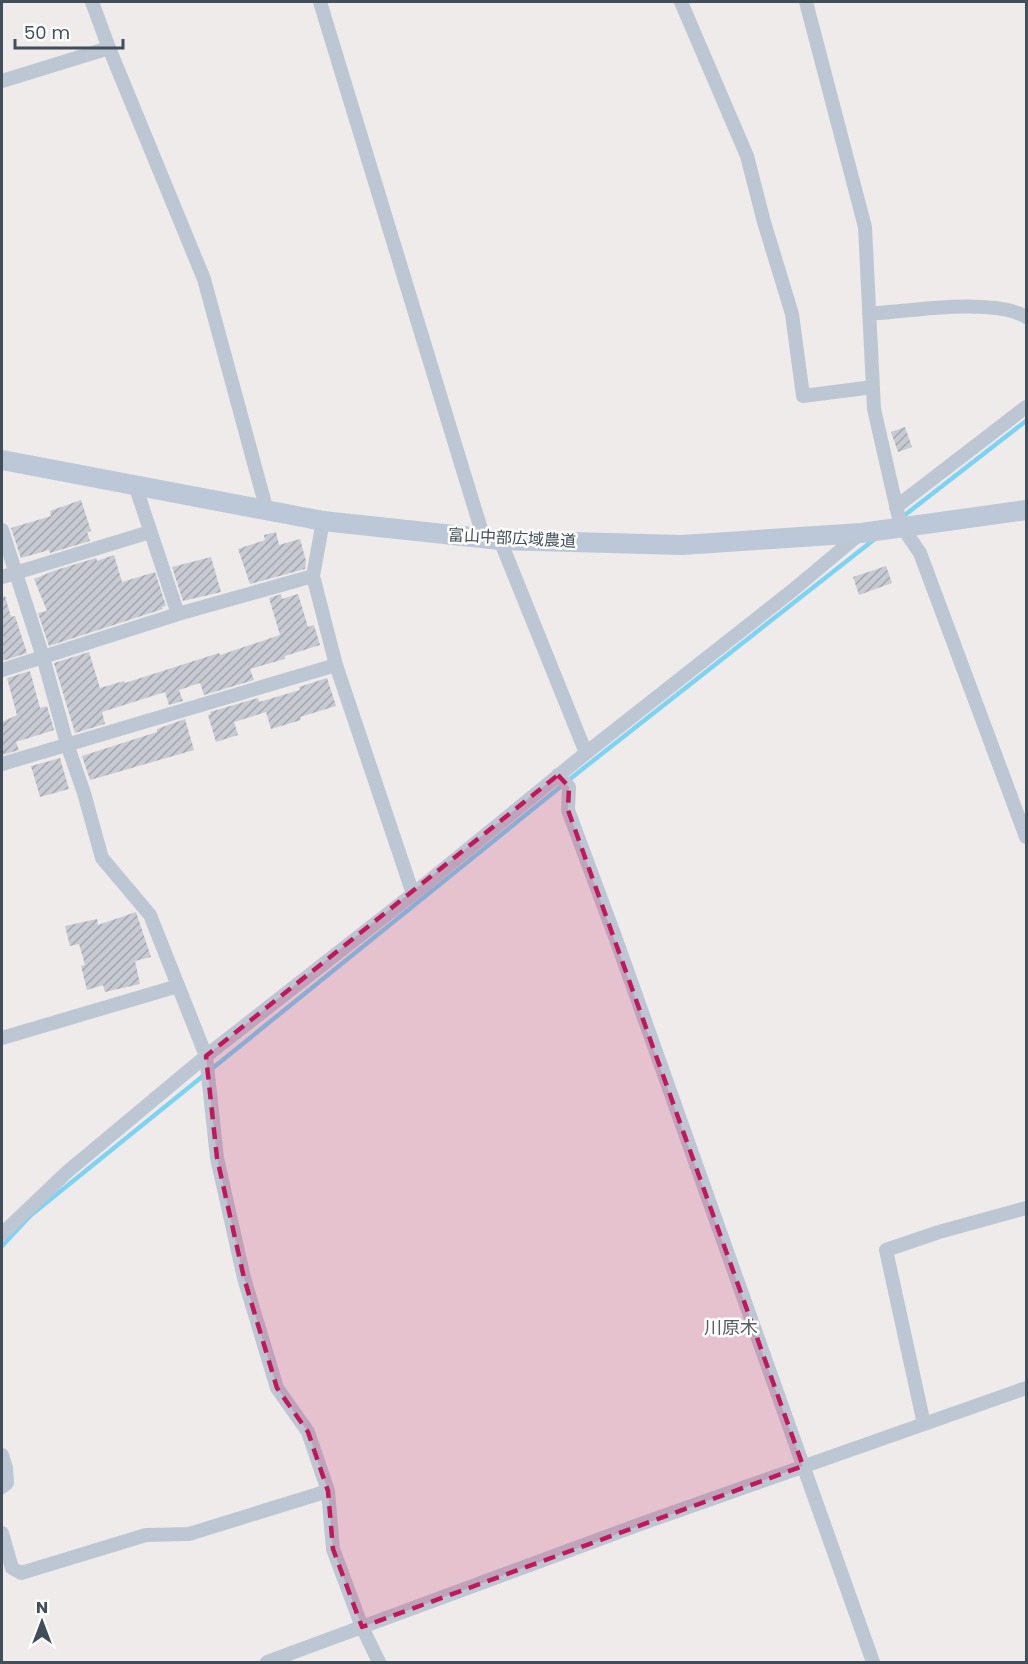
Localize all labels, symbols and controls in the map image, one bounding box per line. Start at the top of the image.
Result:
scale bar [15,12,123,50]
text: 50 m [24,20,70,45]
street label: 富山中部広域農道 [447,523,577,553]
district label: 川原木 [704,1315,758,1340]
north arrow [12,1592,72,1652]
text: N [36,1596,48,1619]

